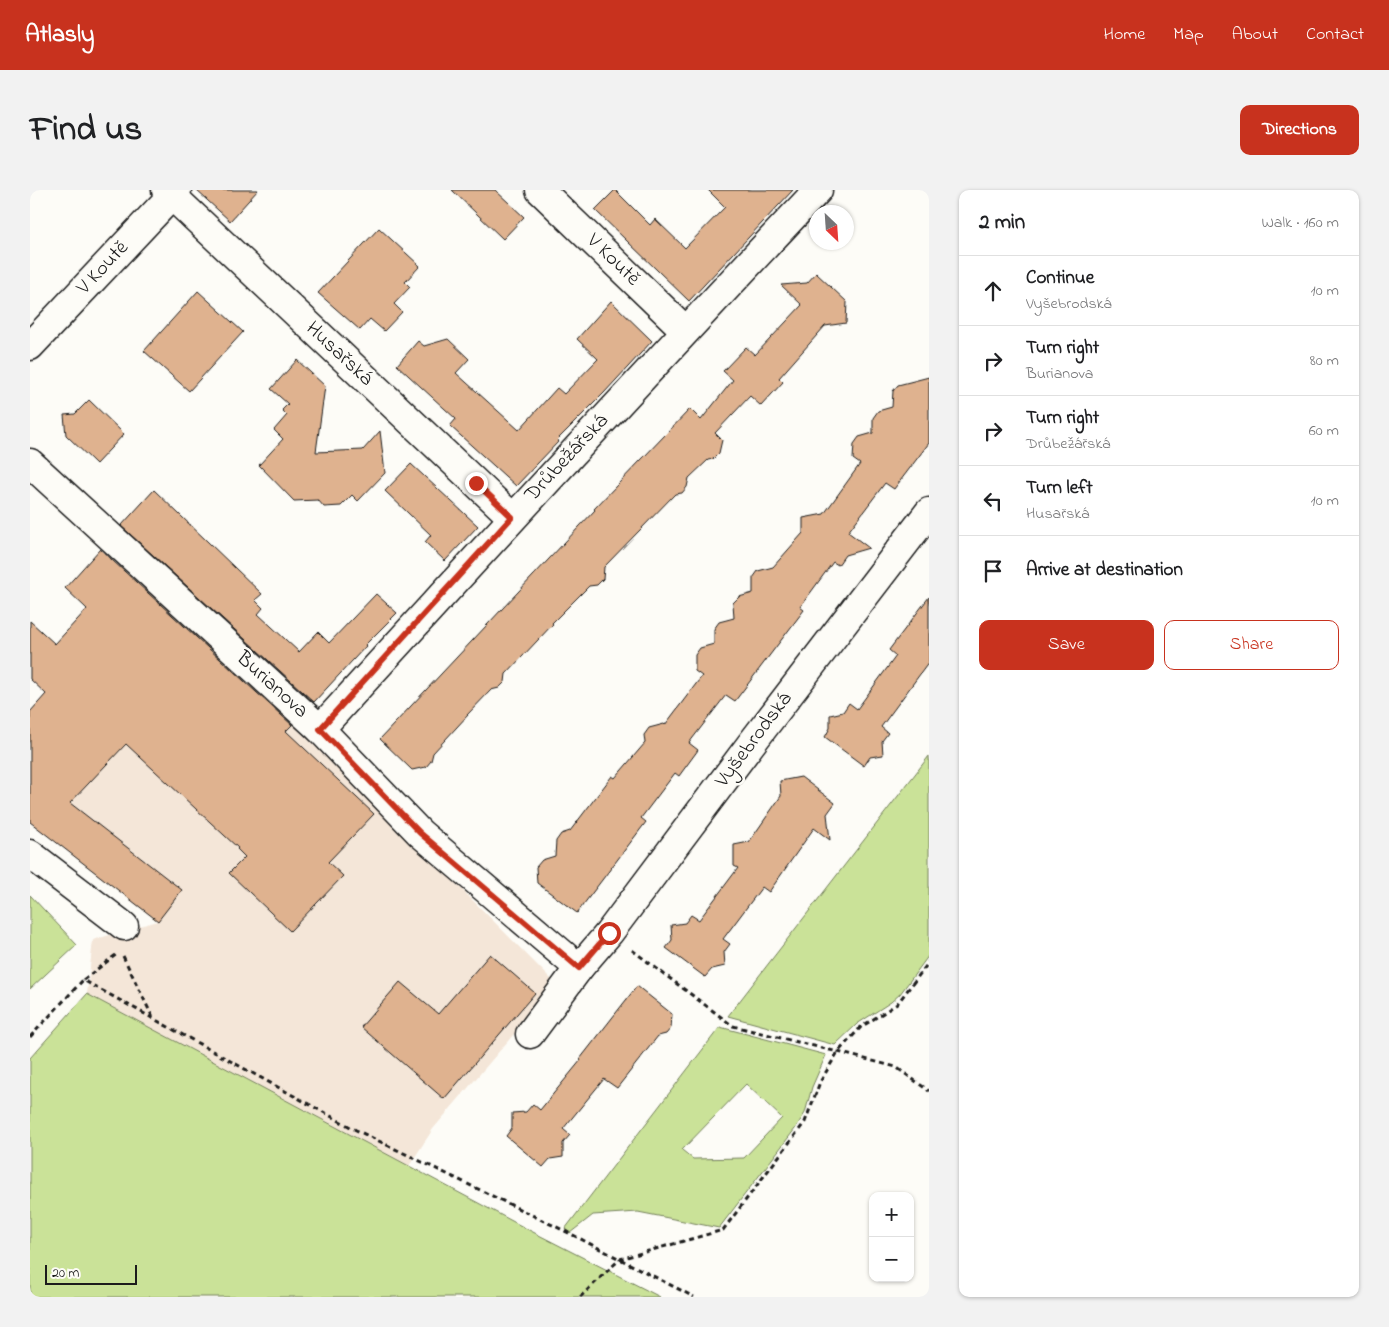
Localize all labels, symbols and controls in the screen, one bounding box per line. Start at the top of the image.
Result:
text: Atlasly [25,18,94,53]
text: Home [1104,22,1145,48]
text: Map [1173,22,1204,48]
text: About [1232,22,1278,48]
text: Contact [1306,22,1364,48]
text: Find us [30,105,142,156]
button: Directions [1240,105,1359,155]
north arrow [809,205,854,250]
text: 2 min [979,208,1025,238]
text: Walk · 160 m [1261,211,1339,235]
street label: V Koutě [579,226,647,294]
street label: V Koutě [69,234,136,303]
text: Continue [1026,265,1094,292]
icon: ahead [979,277,1007,305]
text: 10 m [1311,279,1339,303]
text: Vyšebrodská [1026,292,1112,316]
street label: Husařská [298,315,380,394]
text: Turn right [1026,335,1099,362]
icon: right [979,347,1007,375]
text: 80 m [1310,349,1339,373]
text: Burianova [1026,362,1093,386]
text: Turn right [1026,405,1099,432]
street label: Drůbežářská [518,407,616,509]
icon: right [979,417,1007,445]
text: 60 m [1309,419,1339,443]
text: Drůbežářská [1026,432,1110,456]
route end [465,472,488,495]
text: Turn left [1026,475,1093,502]
icon: left [979,487,1007,515]
text: 10 m [1311,489,1339,513]
text: Husařská [1026,502,1089,526]
icon: arrive [979,557,1007,585]
text: Arrive at destination [1026,557,1183,584]
button: Save [979,620,1154,670]
button: Share [1164,620,1339,670]
street label: Burianova [228,644,315,726]
street label: Vyšebrodská [708,686,802,796]
route start [598,922,621,945]
map controls [869,1192,914,1282]
button: + [869,1192,914,1237]
button: − [869,1237,914,1282]
scale bar [45,1262,138,1285]
text: 20 m [52,1263,79,1284]

